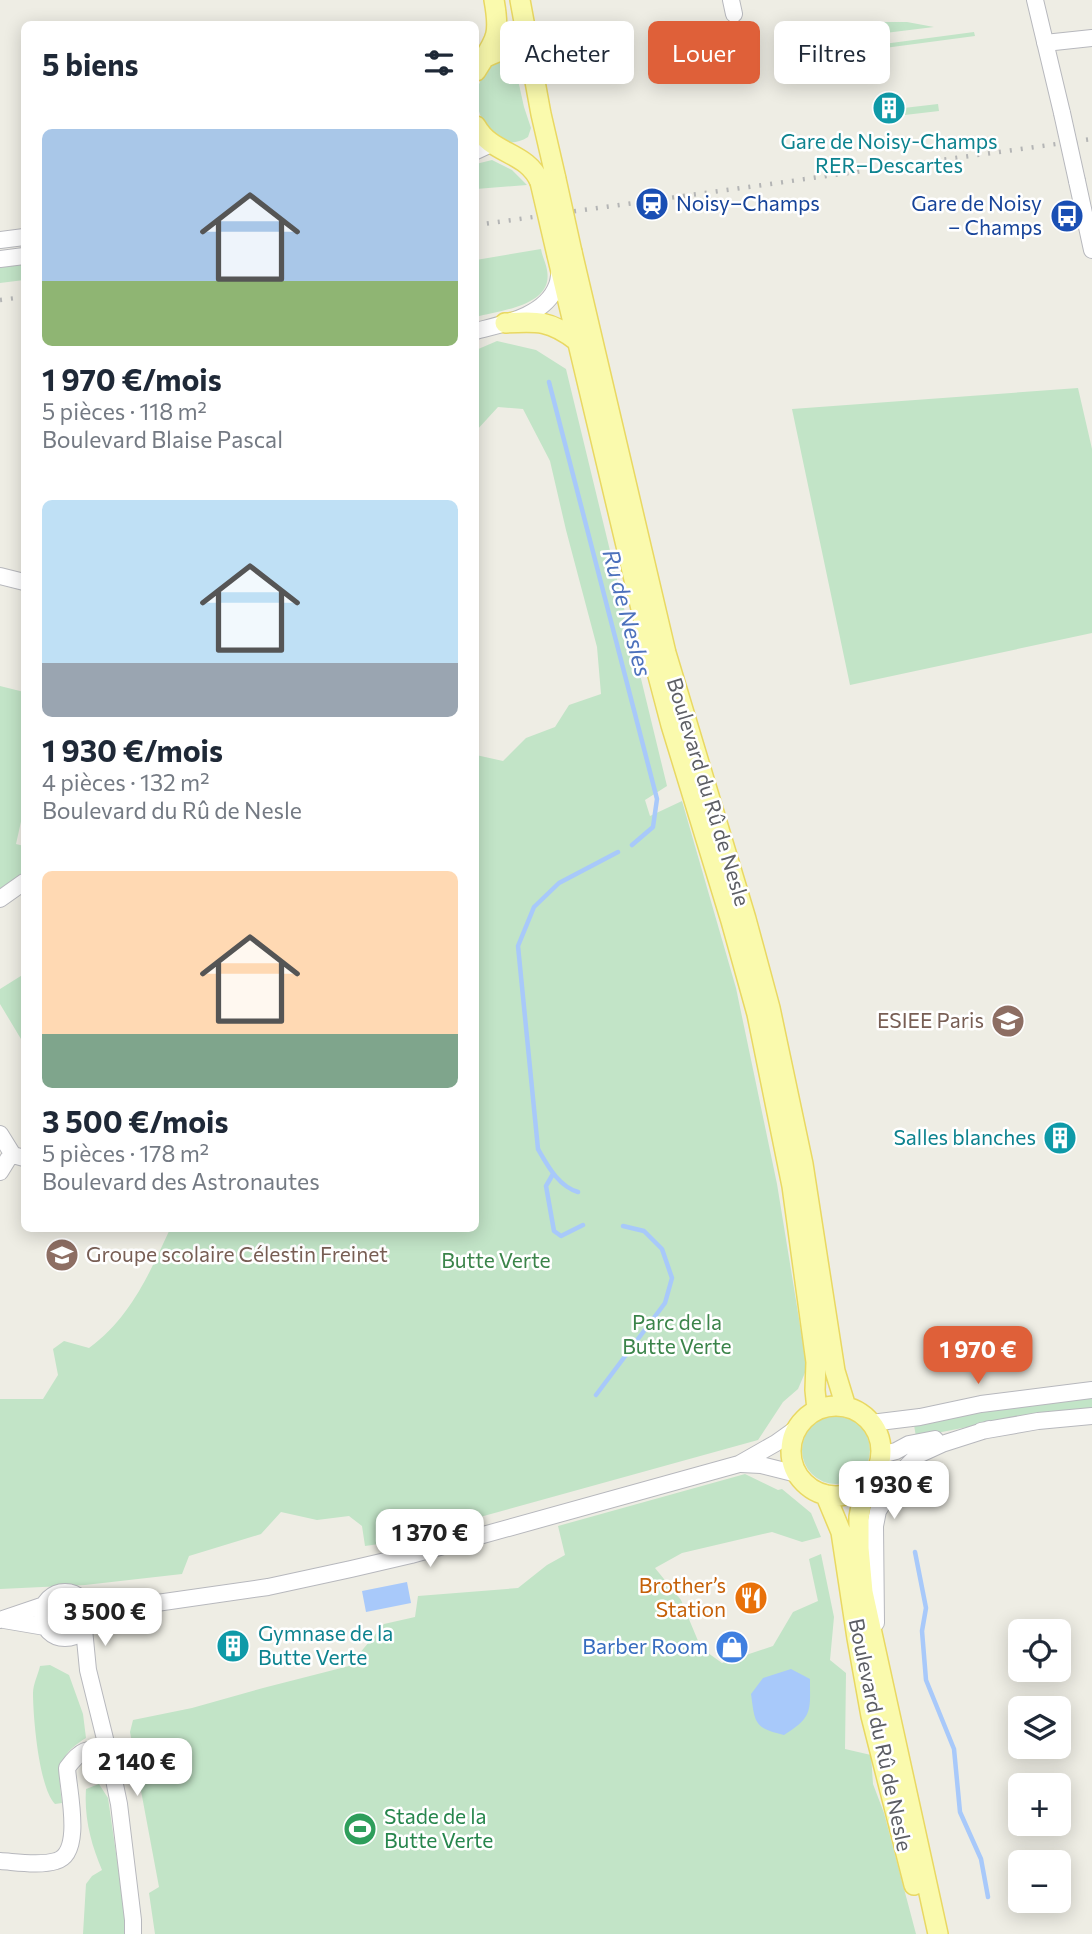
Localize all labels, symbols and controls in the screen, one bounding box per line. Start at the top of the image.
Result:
chip: Acheter [500,21,634,84]
chip: Louer [648,21,760,84]
chip: Filtres [774,21,890,84]
icon: filters [420,44,458,82]
text: 5 biens [42,45,138,82]
building icon: Gare de Noisy-Champs RER–Descartes [870,89,908,127]
place label: Gare de Noisy-Champs RER–Descartes [780,128,998,177]
icon: home [187,174,313,300]
station icon: Noisy–Champs [633,185,671,223]
place label: Noisy–Champs [676,190,820,215]
place label: Gare de Noisy – Champs [911,190,1042,239]
bus stop icon: Gare de Noisy – Champs [1048,197,1086,235]
text: 1 970 €/mois [42,360,222,397]
text: 5 pièces · 118 m² [42,397,207,425]
text: Boulevard Blaise Pascal [42,425,283,453]
icon: home [187,545,313,671]
water label: Ru de Nesles [598,546,658,680]
street label: Boulevard du Rû de Nesle [663,674,756,909]
text: 1 930 €/mois [42,731,223,768]
text: 4 pièces · 132 m² [42,768,209,796]
text: Boulevard du Rû de Nesle [42,796,302,824]
icon: home [187,916,313,1042]
school or university icon: ESIEE Paris [989,1002,1027,1040]
place label: ESIEE Paris [877,1007,984,1032]
text: 3 500 €/mois [42,1102,228,1139]
building icon: Salles blanches [1041,1119,1079,1157]
place label: Salles blanches [894,1124,1036,1149]
text: 5 pièces · 178 m² [42,1139,209,1167]
text: Boulevard des Astronautes [42,1167,320,1195]
school or university icon: Groupe scolaire Célestin Freinet [43,1236,81,1274]
place label: Groupe scolaire Célestin Freinet [86,1241,388,1266]
park label: Butte Verte [441,1247,551,1272]
park label: Parc de la Butte Verte [622,1309,732,1358]
pin: 1 970 € [913,1326,1043,1386]
text: 1 970 € [939,1335,1017,1363]
pin: 1 930 € [829,1462,959,1521]
text: 1 930 € [855,1470,933,1498]
pin: 1 370 € [365,1510,495,1569]
text: 1 370 € [392,1518,468,1546]
place label: Brother’s Station [639,1572,726,1621]
restaurant icon: Brother’s Station [732,1579,770,1617]
pin: 3 500 € [40,1588,170,1648]
text: 3 500 € [64,1597,146,1625]
street label: Boulevard du Rû de Nesle [845,1616,918,1853]
map controls [1008,1619,1071,1913]
button: locate [1008,1619,1071,1682]
place label: Gymnase de la Butte Verte [258,1620,393,1669]
building icon: Gymnase de la Butte Verte [214,1627,252,1665]
shop icon: Barber Room [713,1628,751,1666]
place label: Barber Room [582,1633,708,1658]
button: layers [1008,1696,1071,1759]
pin: 2 140 € [72,1738,202,1798]
text: 2 140 € [98,1747,176,1775]
button: + [1008,1773,1071,1836]
place label: Stade de la Butte Verte [384,1803,493,1852]
sports icon: Stade de la Butte Verte [341,1810,379,1848]
button: − [1008,1850,1071,1913]

